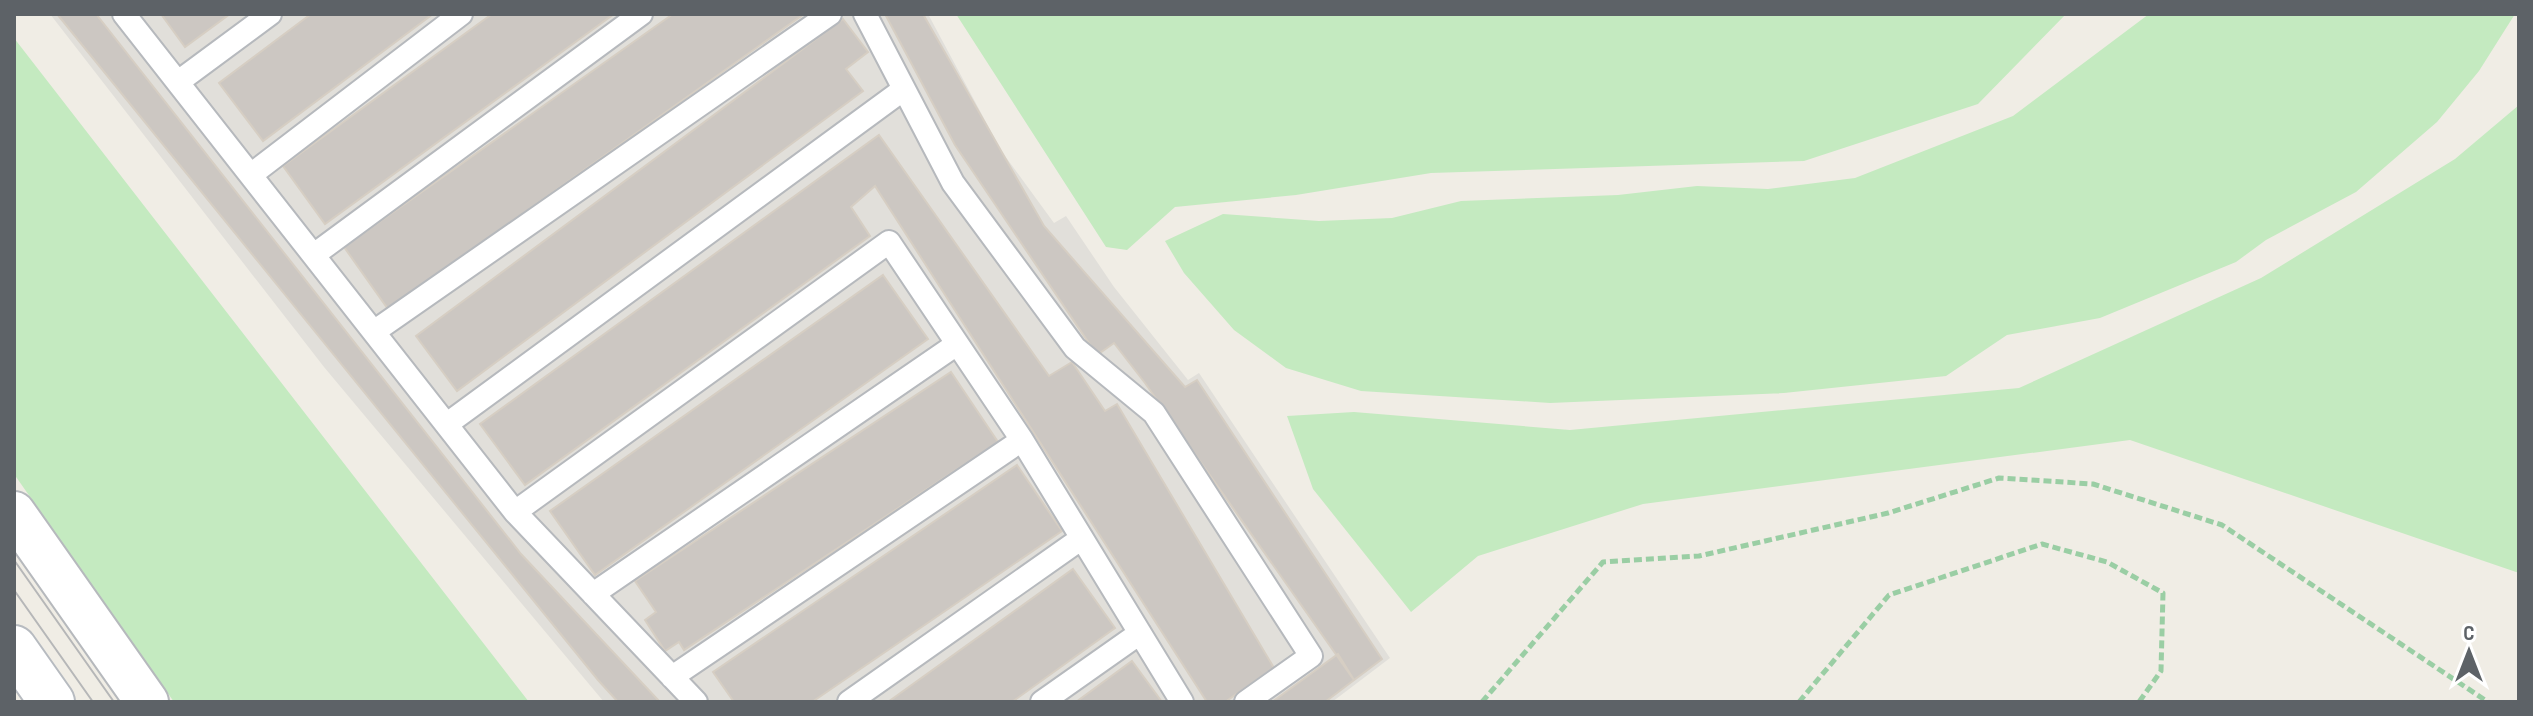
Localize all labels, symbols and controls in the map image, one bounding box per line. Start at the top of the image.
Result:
north arrow [2429,612,2509,692]
text: С [2463,620,2475,647]

